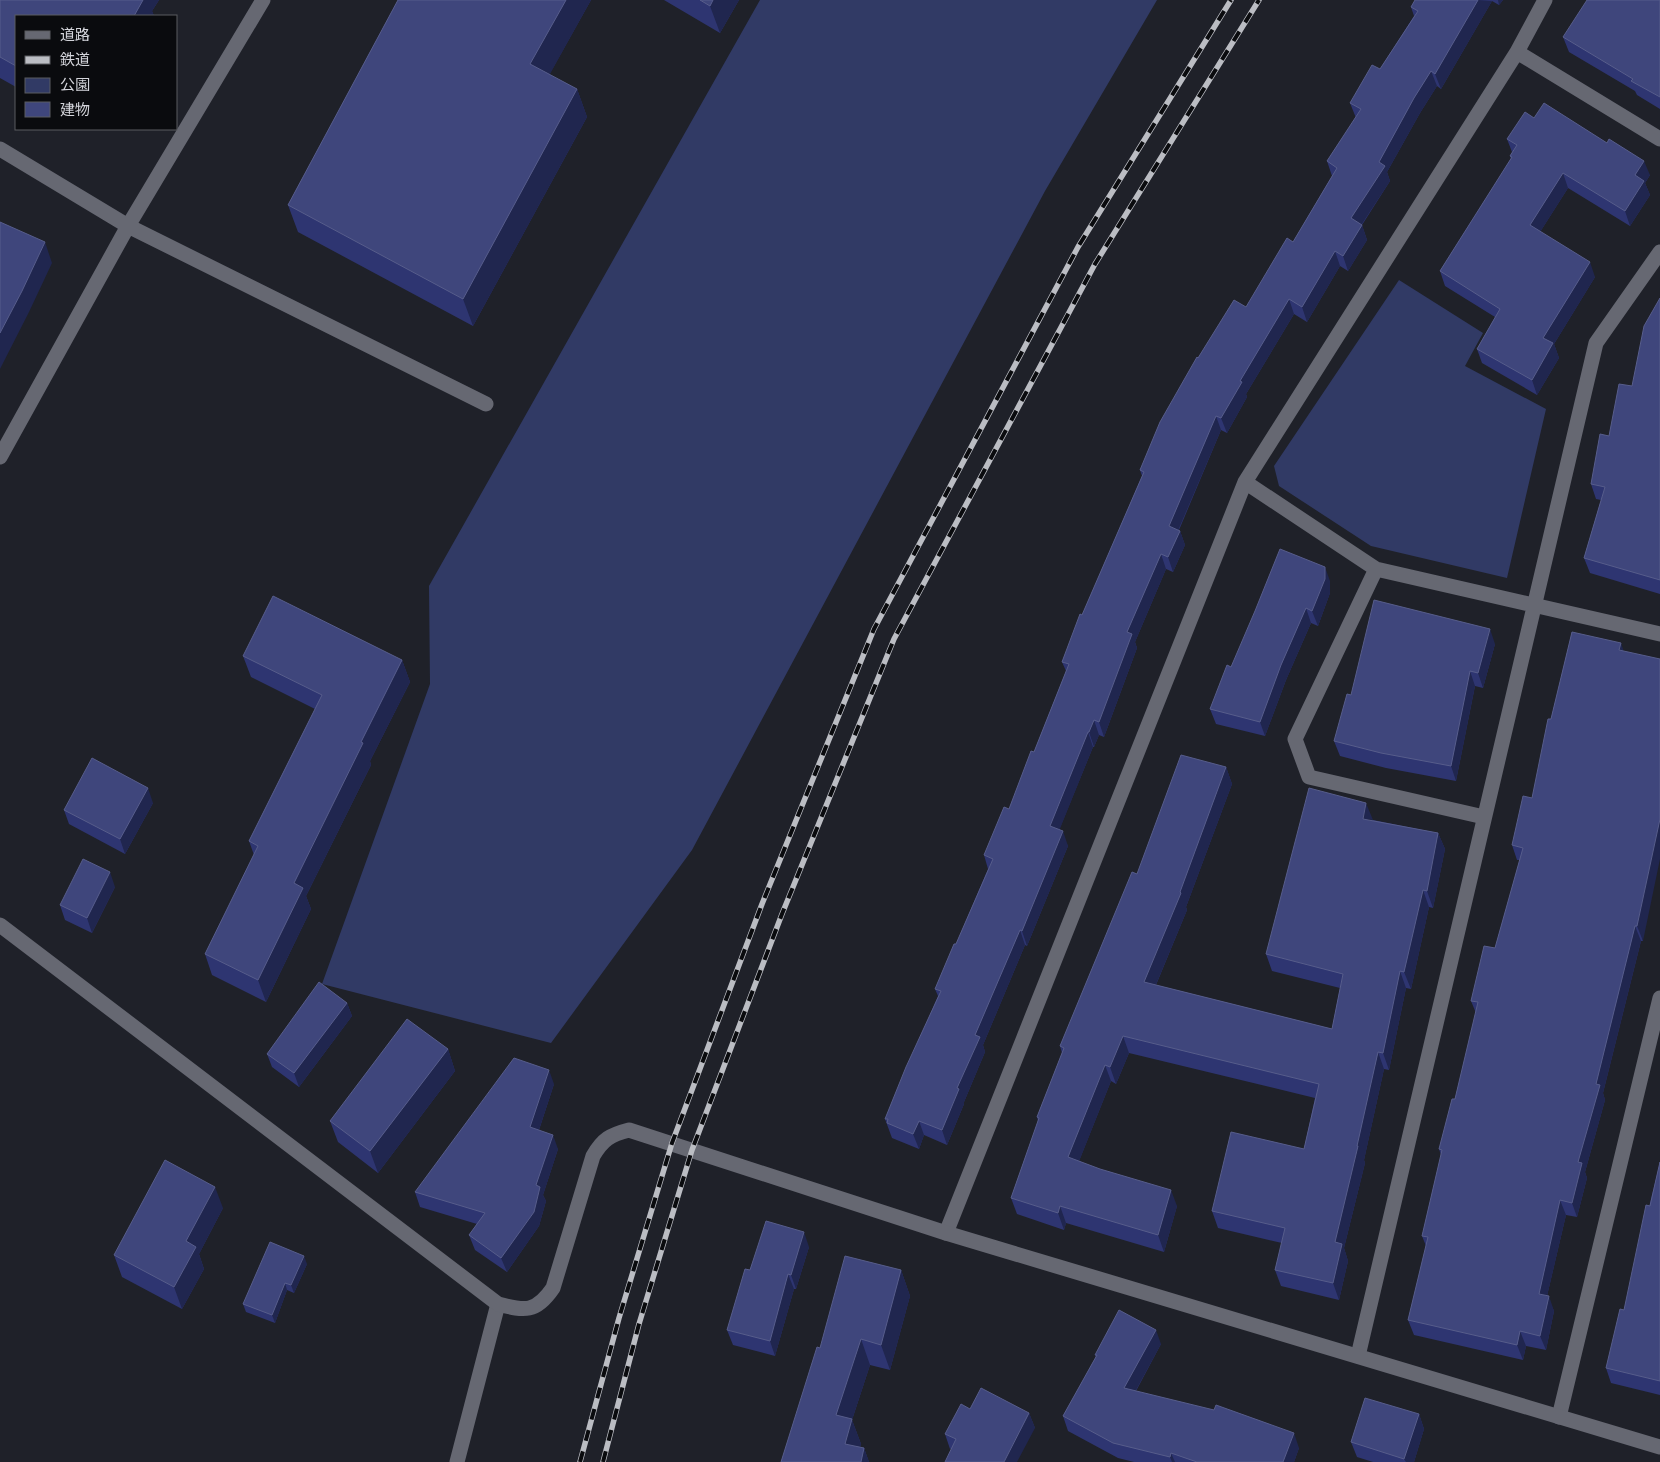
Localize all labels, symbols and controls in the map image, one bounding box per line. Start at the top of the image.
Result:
legend [15,15,178,130]
text: 道路 [60,25,90,43]
text: 鉄道 [60,50,90,68]
text: 公園 [60,75,90,93]
text: 建物 [60,100,90,118]

